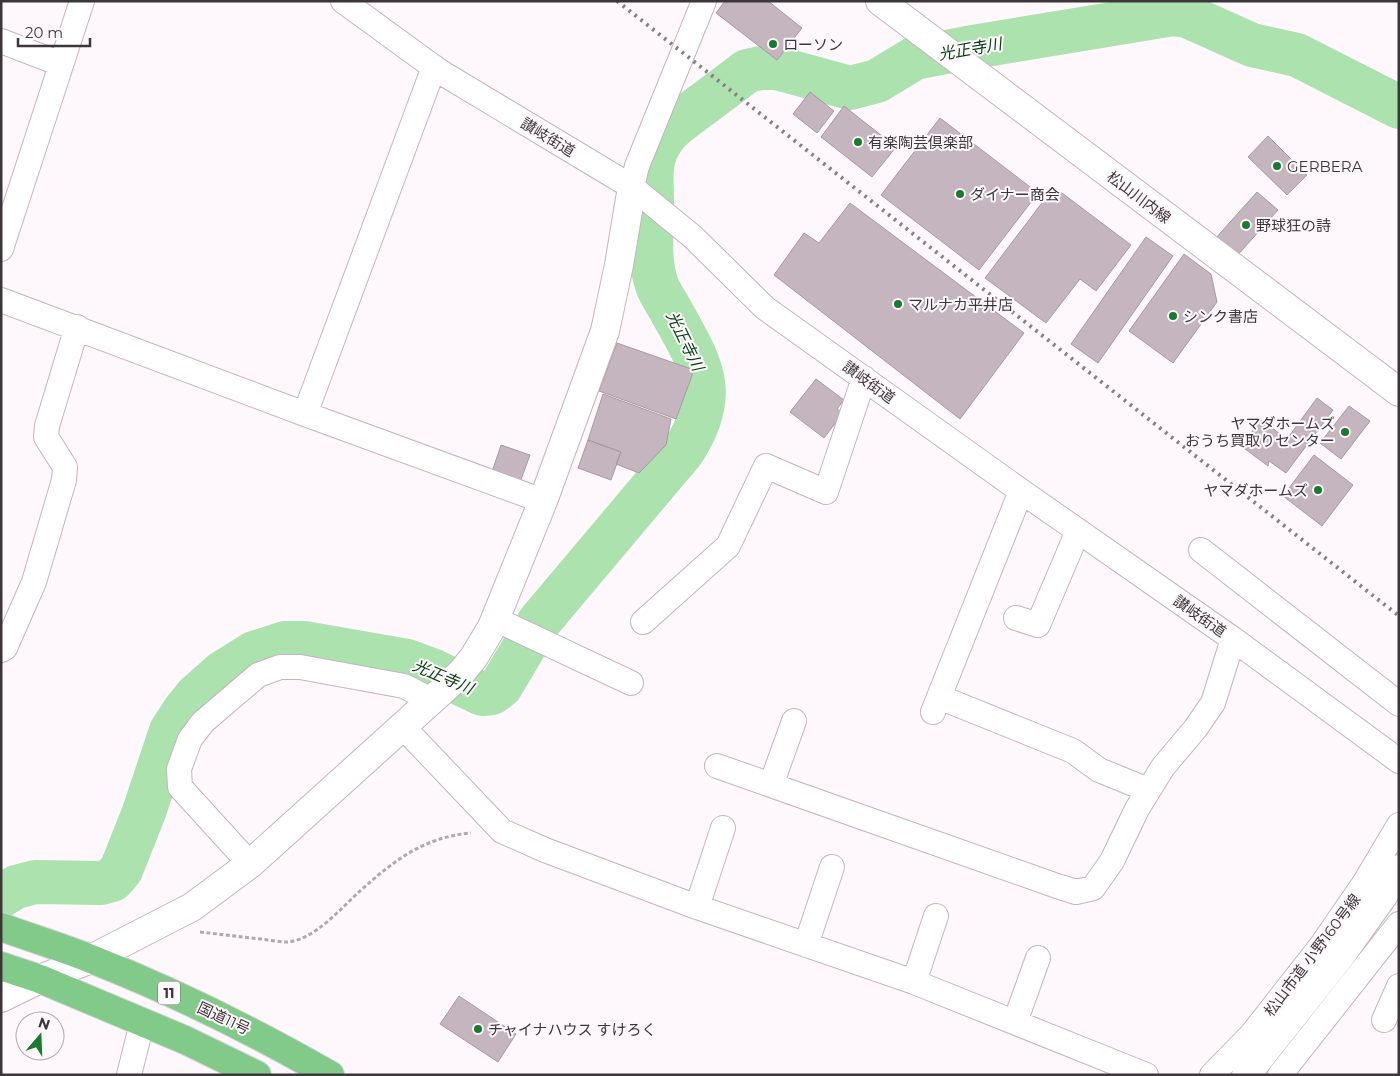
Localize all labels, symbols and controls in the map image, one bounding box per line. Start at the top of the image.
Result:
scale bar [18,15,90,47]
text: 20 m [25,23,63,42]
water label: 光正寺川 [937,34,1005,64]
place label: ローソン [783,35,843,54]
marker: ローソン [767,38,779,50]
street label: 讃岐街道 [517,113,579,161]
place label: 有楽陶芸倶楽部 [868,133,973,152]
marker: 有楽陶芸倶楽部 [852,136,864,148]
place label: GERBERA [1287,157,1363,176]
marker: GERBERA [1271,160,1283,172]
street label: 松山川内線 [1103,167,1175,227]
place label: ダイナー商会 [970,185,1060,204]
marker: ダイナー商会 [954,188,966,200]
place label: 野球狂の詩 [1256,216,1331,235]
marker: 野球狂の詩 [1240,219,1252,231]
place label: マルナカ平井店 [908,295,1013,314]
marker: マルナカ平井店 [892,298,904,310]
place label: シンク書店 [1183,307,1258,326]
water label: 光正寺川 [662,308,708,376]
marker: シンク書店 [1167,310,1179,322]
street label: 讃岐街道 [839,357,899,407]
place label: ヤマダホームズ おうち買取りセンター [1185,414,1335,450]
marker: ヤマダホームズ おうち買取りセンター [1339,426,1351,438]
place label: ヤマダホームズ [1203,481,1308,500]
marker: ヤマダホームズ [1312,484,1324,496]
street label: 讃岐街道 [1170,591,1230,641]
water label: 光正寺川 [410,656,478,699]
street label: 松山市道 小野160号線 [1260,890,1364,1020]
road number: 11 [158,981,180,1004]
street label: 国道11号 [195,998,253,1038]
north arrow [15,1011,65,1061]
text: N [36,1013,53,1034]
place label: チャイナハウス すけろく [488,1020,656,1039]
marker: チャイナハウス すけろく [472,1023,484,1035]

